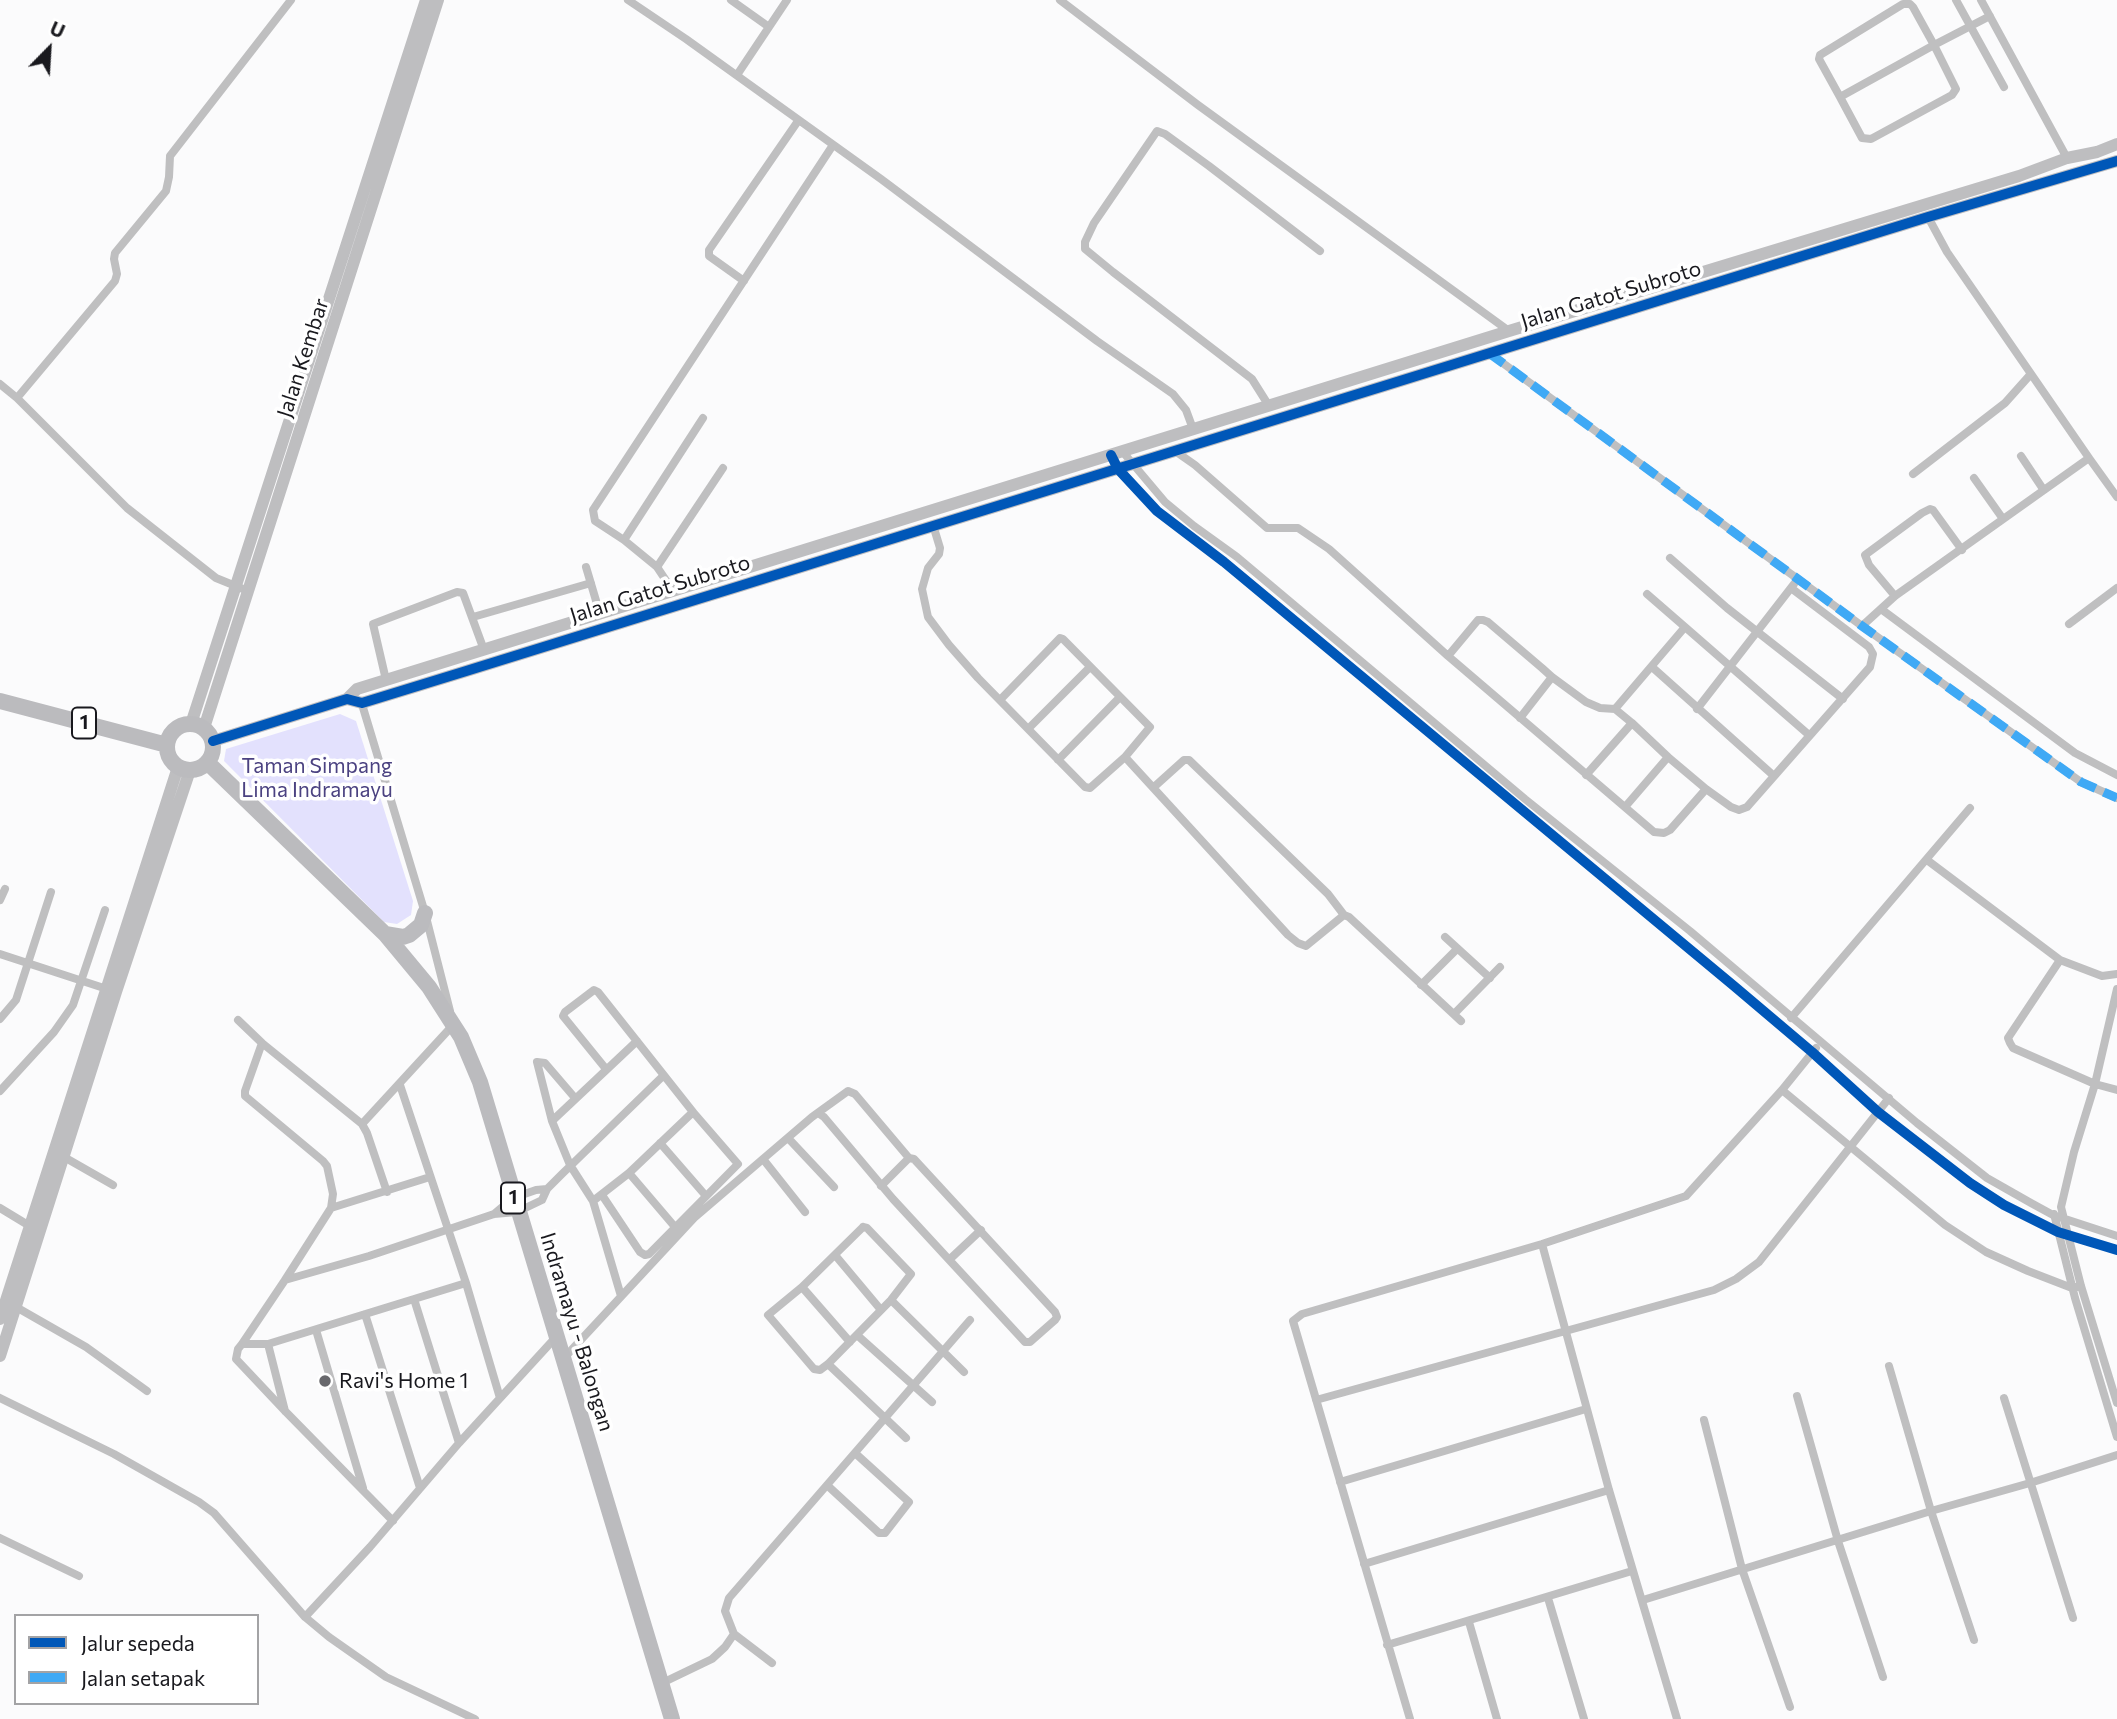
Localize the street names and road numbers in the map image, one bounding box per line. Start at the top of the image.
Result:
street label: Jalan Gatot Subroto [1518,256,1704,334]
street label: Jalan Kembar [272,295,334,421]
street label: Jalan Gatot Subroto [567,550,753,628]
road number: 1 [72,708,96,738]
road number: 1 [501,1182,525,1214]
street label: Indramayu - Balongan [535,1230,619,1434]

